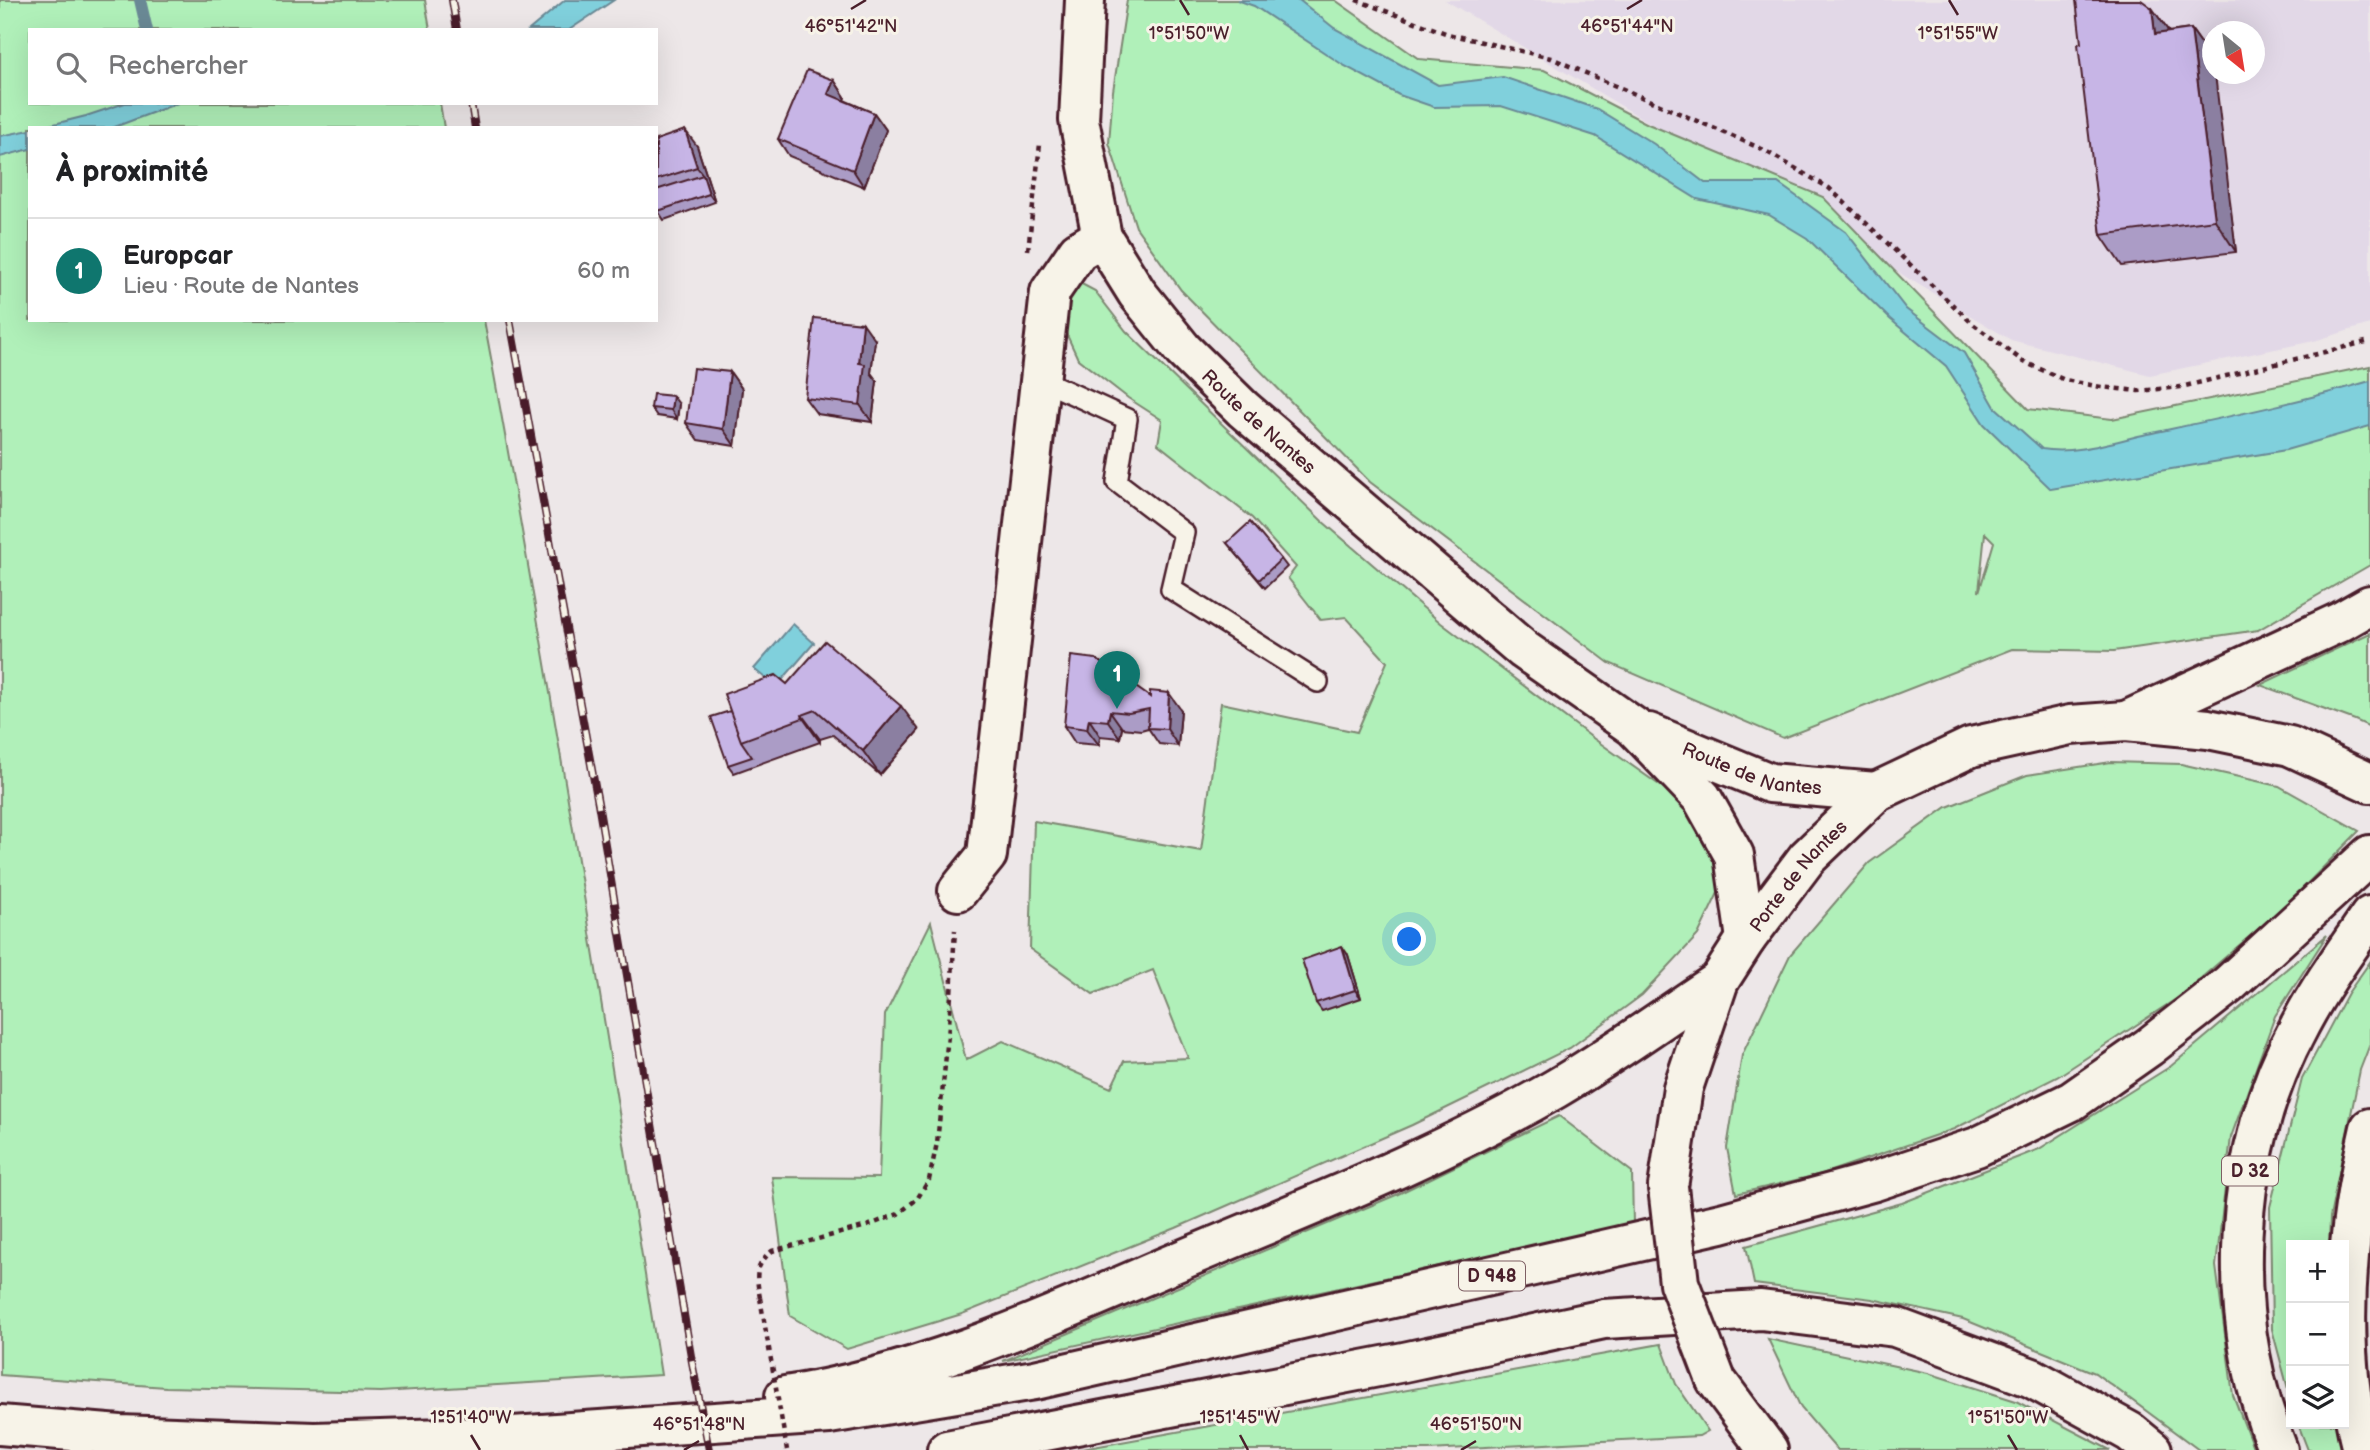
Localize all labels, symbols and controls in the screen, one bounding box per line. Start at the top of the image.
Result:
text: 46°51'42"N [804,16,898,37]
text: 46°51'44"N [1580,16,1674,37]
north arrow [2202,21,2265,84]
text: 1°51'50"W [1149,23,1230,44]
text: 1°51'55"W [1918,23,1999,44]
search box [28,28,658,105]
icon: search [52,48,90,86]
text: Rechercher [108,51,247,82]
text: À proximité [56,154,208,190]
text: Europcar [123,241,233,272]
text: 1 [74,257,84,285]
text: 60 m [577,257,630,285]
text: Lieu · Route de Nantes [123,272,359,300]
street label: Route de Nantes [1196,365,1320,479]
pin: 1 [1094,651,1140,709]
street label: Route de Nantes [1678,738,1822,800]
street label: Porte de Nantes [1745,816,1853,937]
your location [1392,922,1426,956]
road number: D 32 [2222,1156,2278,1186]
map controls [2286,1240,2349,1429]
button: + [2286,1240,2349,1303]
road number: D 948 [1459,1261,1525,1290]
button: − [2286,1303,2349,1366]
button: layers [2286,1366,2349,1429]
text: 1°51'40"W [430,1407,512,1428]
text: 1°51'45"W [1200,1407,1281,1428]
text: 1°51'50"W [1968,1407,2049,1428]
text: 46°51'48"N [653,1414,745,1435]
text: 46°51'50"N [1430,1414,1522,1435]

